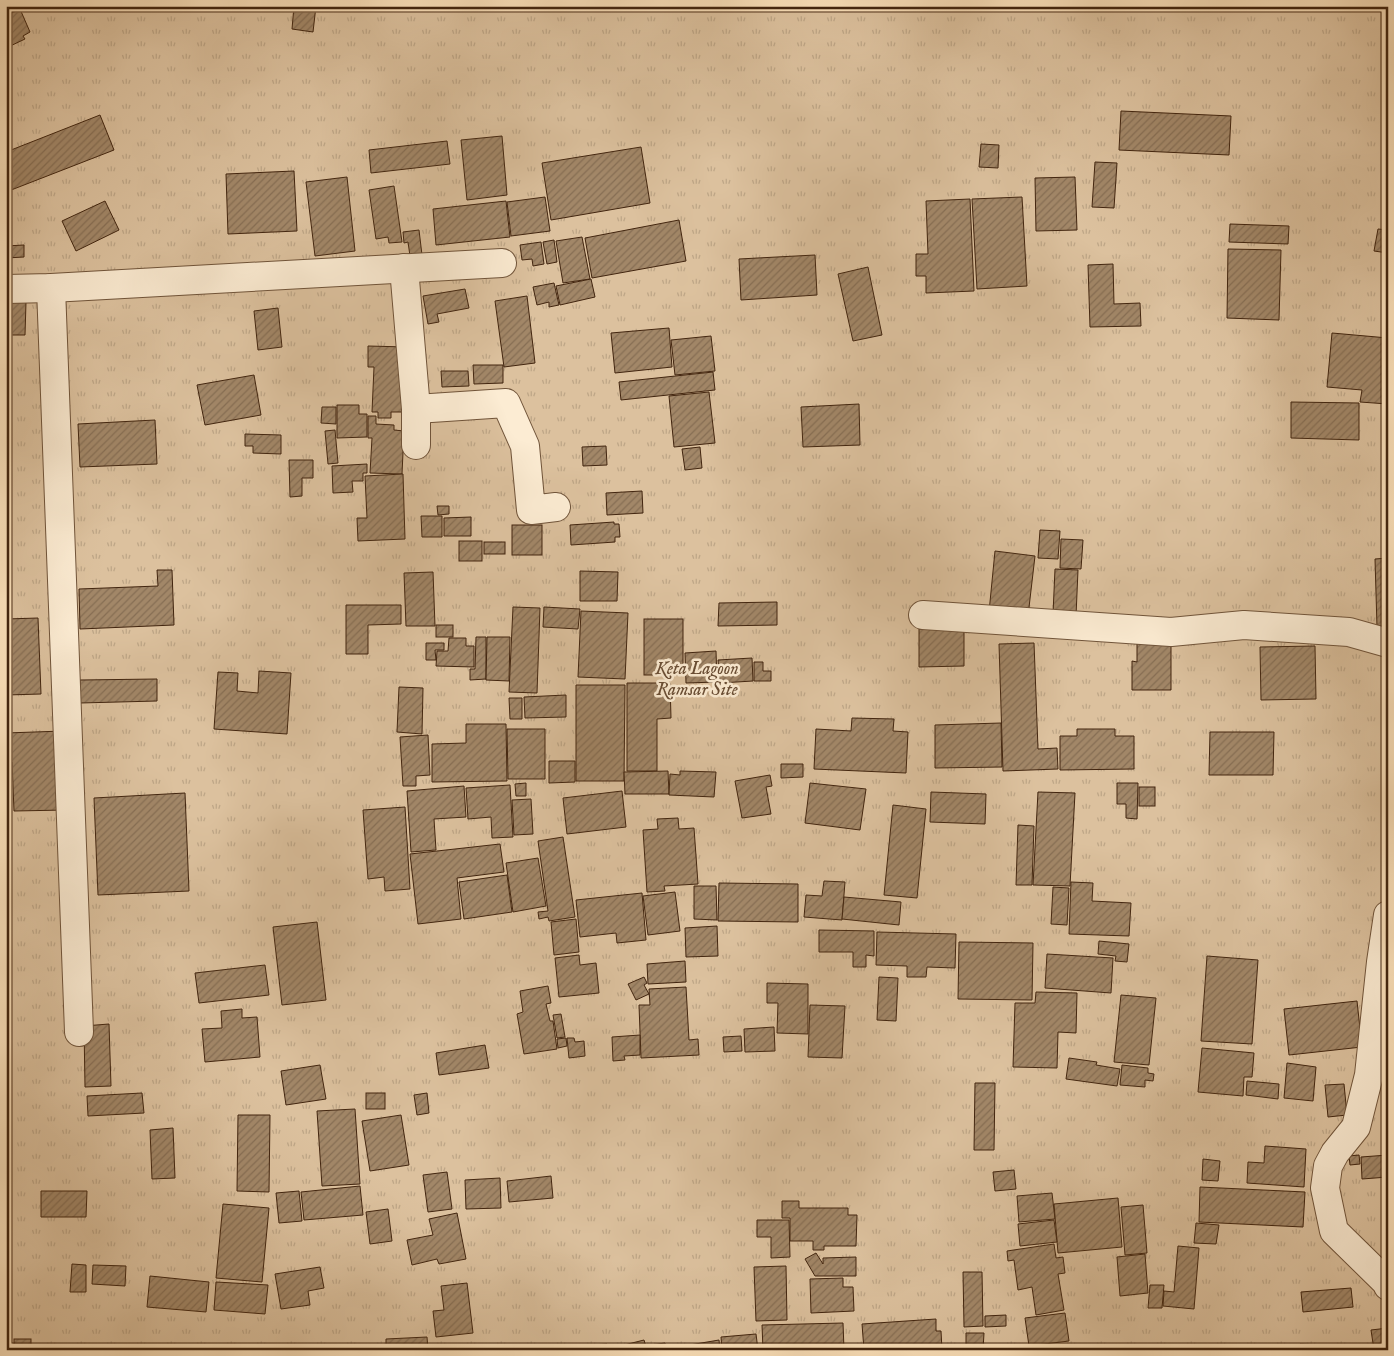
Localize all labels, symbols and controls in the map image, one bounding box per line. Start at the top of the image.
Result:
park label: Keta Lagoon Ramsar Site [654,658,739,702]

